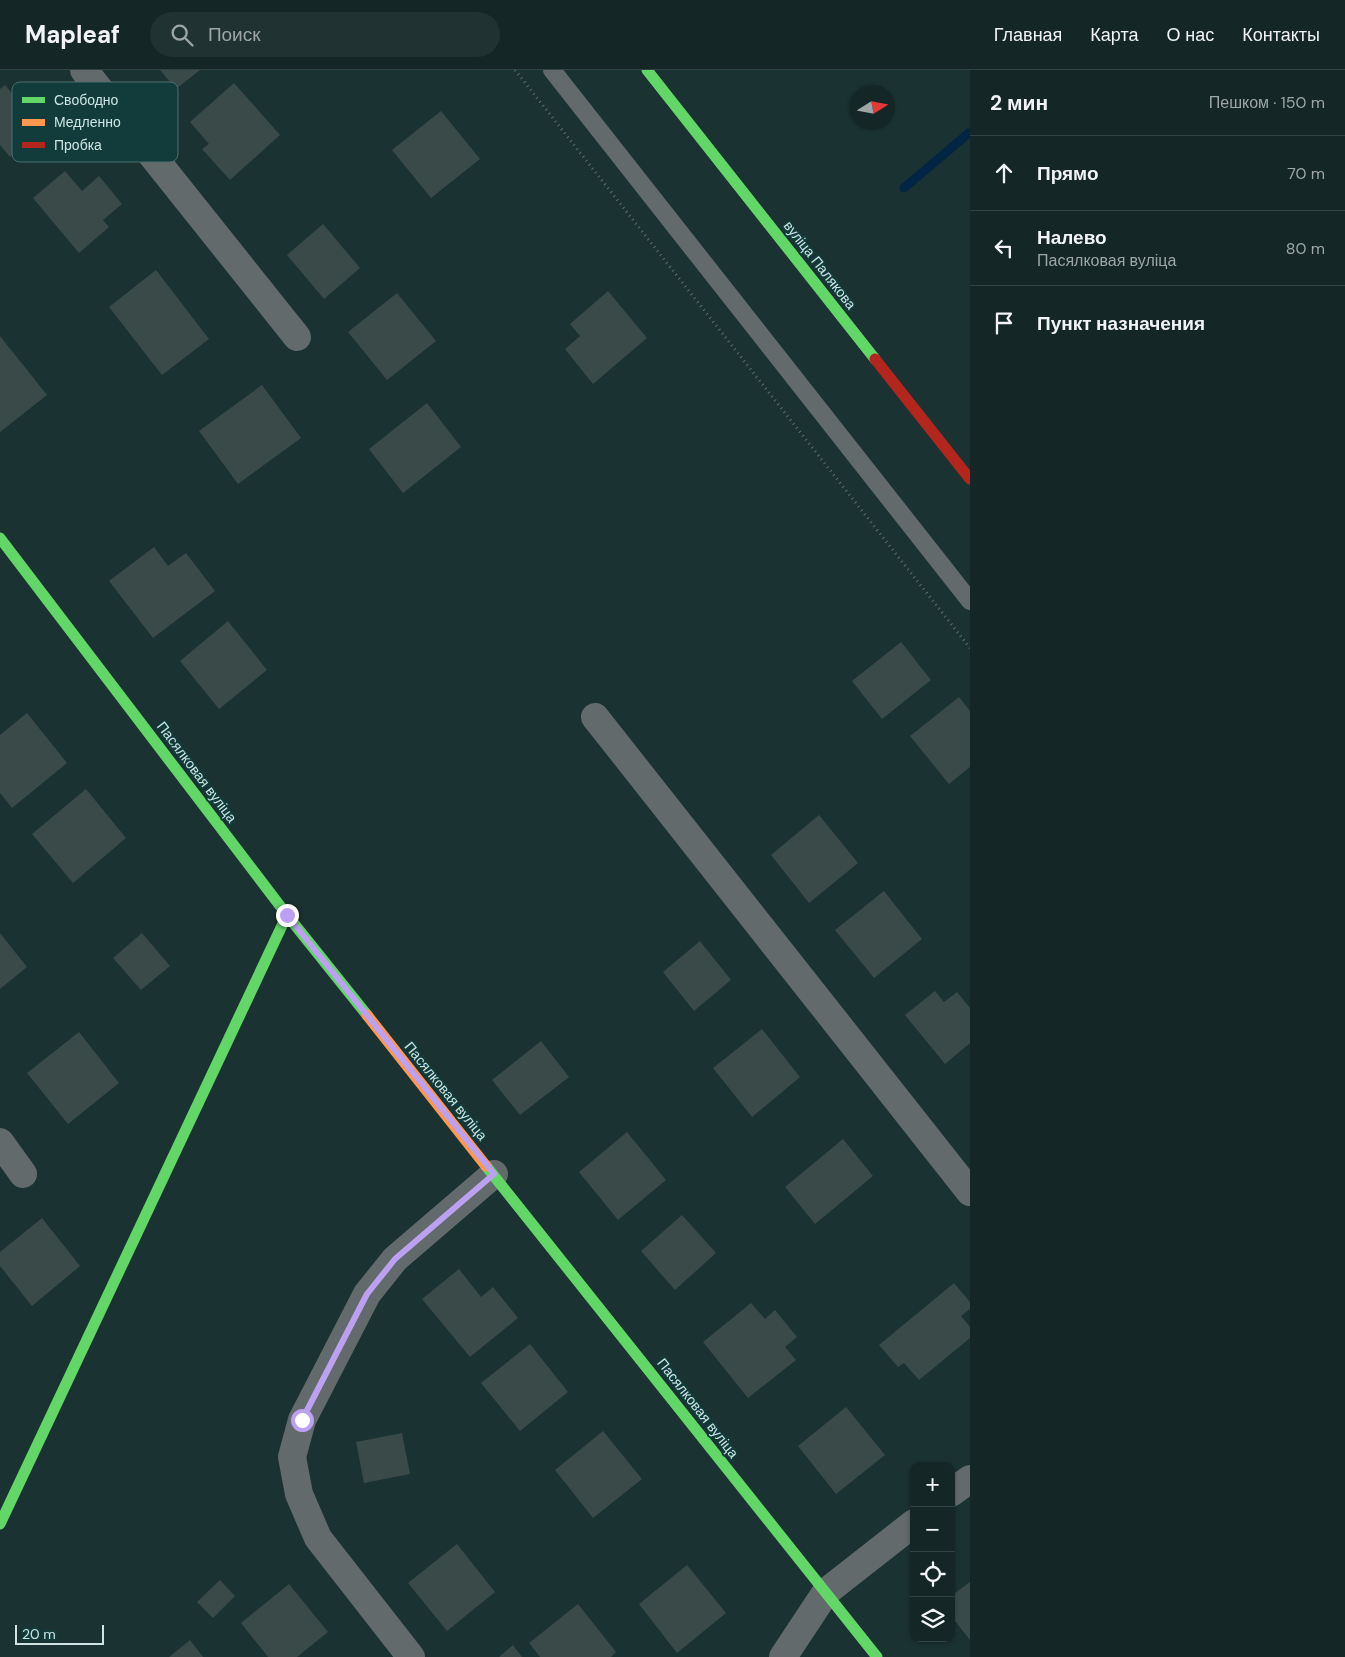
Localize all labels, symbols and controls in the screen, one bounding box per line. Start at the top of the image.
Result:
search box [150,12,500,57]
text: Mapleaf [25,19,120,50]
icon: search [168,21,196,49]
text: Поиск [208,22,261,47]
text: Главная [994,23,1062,47]
text: Карта [1090,23,1139,47]
text: О нас [1167,23,1214,47]
text: Контакты [1242,23,1320,47]
legend [12,82,178,162]
north arrow [850,85,895,130]
text: 2 мин [990,89,1048,117]
text: Свободно [54,91,119,109]
text: Пешком · 150 m [1209,92,1325,113]
text: Медленно [54,113,121,131]
text: Пробка [54,136,102,154]
icon: ahead [990,159,1018,187]
text: Прямо [1037,161,1099,186]
text: 70 m [1287,163,1325,184]
street label: вуліца Палякова [780,217,860,313]
text: Налево [1037,225,1107,250]
icon: left [990,234,1018,262]
text: 80 m [1286,238,1325,259]
text: Пасялковая вуліца [1037,250,1176,271]
icon: arrive [990,309,1018,337]
text: Пункт назначения [1037,311,1205,336]
street label: Пасялковая вуліца [153,718,241,826]
route end [276,904,299,927]
street label: Пасялковая вуліца [401,1038,491,1144]
street label: Пасялковая вуліца [653,1354,743,1462]
route start [291,1409,314,1432]
map controls [910,1462,955,1642]
button: + [910,1462,955,1507]
button: − [910,1507,955,1552]
button: locate [910,1552,955,1597]
button: layers [910,1597,955,1642]
scale bar [15,1622,104,1645]
text: 20 m [22,1625,56,1643]

